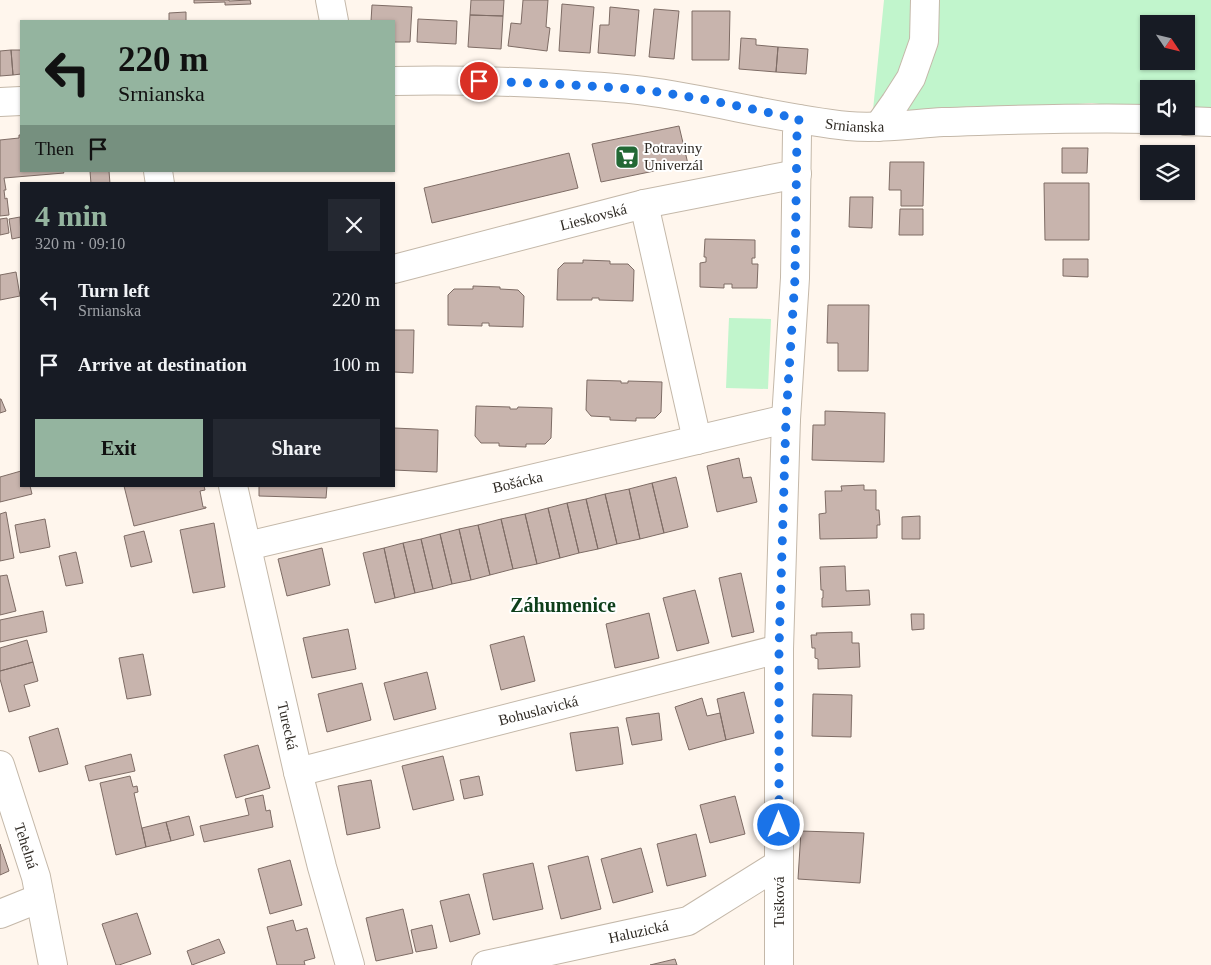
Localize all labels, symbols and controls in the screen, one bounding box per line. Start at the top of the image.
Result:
north arrow [1140,15,1195,70]
map controls [1140,15,1195,200]
icon: left [35,40,100,105]
text: 220 m [118,40,208,79]
pin [458,60,500,102]
icon: arrive [465,67,493,95]
button: sound [1140,80,1195,135]
text: Srnianska [118,81,205,106]
street label: Srnianska [824,115,885,135]
icon: arrive [84,135,112,163]
text: Then [35,138,74,159]
place label: Potraviny Univerzál [644,140,703,173]
supermarket icon: Potraviny Univerzál [614,144,640,170]
button: layers [1140,145,1195,200]
text: 4 min [35,199,108,232]
button: close [328,199,380,251]
street label: Lieskovská [558,201,629,234]
text: 320 m · 09:10 [35,235,125,252]
text: Turn left [78,280,150,301]
icon: left [35,286,63,314]
text: 220 m [332,289,380,310]
text: Srnianska [78,302,141,319]
icon: arrive [35,351,63,379]
text: Arrive at destination [78,354,247,375]
text: 100 m [332,354,380,375]
button: Exit [35,419,203,477]
button: Share [213,419,380,477]
street label: Bošácka [491,469,545,496]
district label: Záhumenice [510,594,616,616]
street label: Bohuslavická [497,693,580,728]
street label: Turecká [274,700,301,752]
position arrow [752,798,804,850]
street label: Tehelná [11,821,41,871]
street label: Tušková [771,876,787,928]
street label: Haluzická [607,917,670,946]

